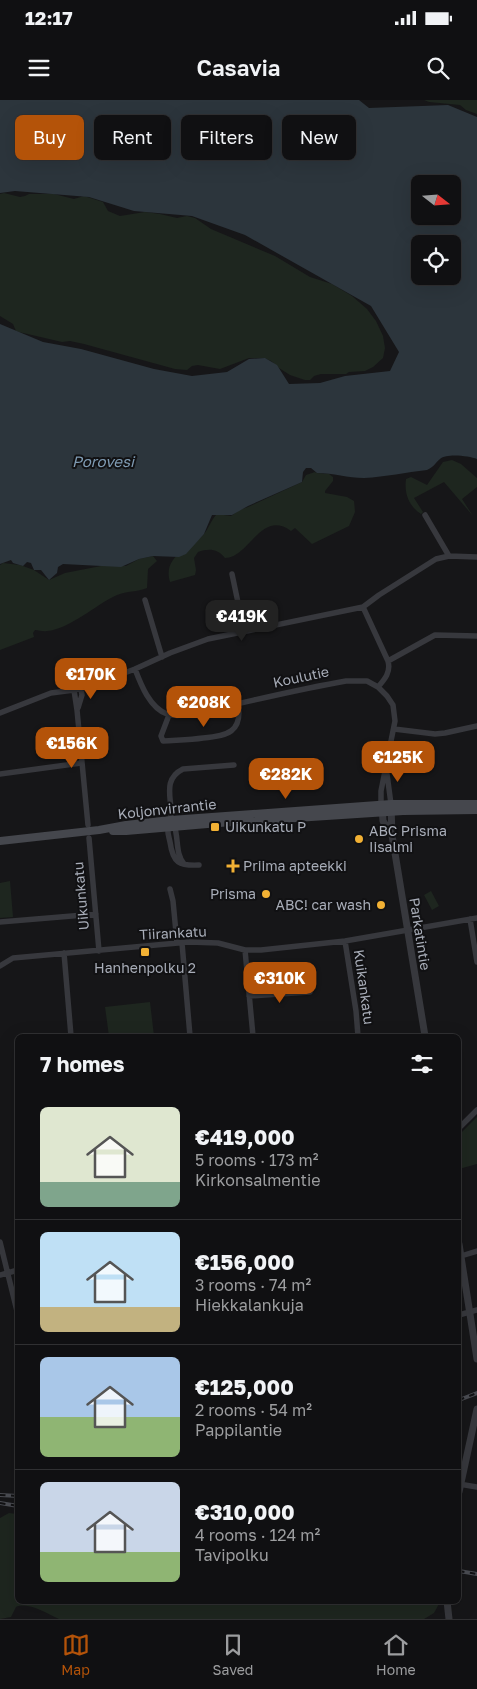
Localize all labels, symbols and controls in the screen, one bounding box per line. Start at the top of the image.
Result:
text: 12:17 [25,6,73,29]
icon: menu [25,54,53,82]
text: Casavia [197,54,280,81]
icon: search [424,54,452,82]
chip: Buy [15,115,84,160]
chip: Rent [94,115,171,160]
chip: Filters [181,115,272,160]
chip: New [282,115,356,160]
north arrow [411,175,461,225]
map controls [411,175,461,285]
button: locate [411,235,461,285]
water label: Porovesi [72,452,136,470]
pin: €419K [207,600,277,642]
text: €419K [216,606,268,626]
pin: €170K [56,658,126,700]
street label: Koulutie [271,662,330,691]
text: €170K [66,664,116,684]
pin: €208K [169,686,239,728]
text: €208K [177,692,231,712]
pin: €156K [37,726,107,769]
text: €156K [46,733,98,753]
pin: €125K [363,740,433,783]
text: €125K [373,747,423,767]
pin: €282K [251,758,321,800]
text: €282K [260,764,312,784]
street label: Koljonvirrantie [117,795,217,822]
place label: Uikunkatu P [225,818,306,835]
marker: Uikunkatu P [209,821,221,833]
place label: ABC Prisma Iisalmi [369,822,447,855]
marker: ABC Prisma Iisalmi [353,833,365,845]
place label: Priima apteekki [243,857,347,874]
marker: Priima apteekki [227,860,239,872]
street label: Uikunkatu [69,861,92,931]
place label: Prisma [210,885,256,902]
marker: Prisma [260,888,272,900]
place label: ABC! car wash [276,896,371,913]
street label: Parkatintie [406,896,435,971]
marker: ABC! car wash [375,899,387,911]
street label: Tiirankatu [139,922,207,943]
marker: Hanhenpolku 2 [139,946,151,958]
street label: Kuikankatu [351,948,378,1026]
place label: Hanhenpolku 2 [94,959,196,976]
pin: €310K [245,962,315,1004]
text: €310K [254,968,306,988]
icon: filters [408,1050,436,1078]
text: 7 homes [40,1051,125,1077]
text: €419,000 [195,1124,295,1150]
icon: home [80,1127,140,1187]
text: 5 rooms · 173 m² [195,1150,319,1170]
text: Kirkonsalmentie [195,1170,320,1190]
text: €156,000 [195,1249,294,1275]
icon: home [80,1252,140,1312]
text: 3 rooms · 74 m² [195,1275,311,1295]
text: Hiekkalankuja [195,1295,304,1315]
text: €125,000 [195,1374,294,1400]
icon: home [80,1377,140,1437]
text: 2 rooms · 54 m² [195,1400,312,1420]
text: Pappilantie [195,1420,282,1440]
text: €310,000 [195,1499,295,1525]
icon: home [80,1502,140,1562]
text: 4 rooms · 124 m² [195,1525,320,1545]
text: Tavipolku [195,1545,269,1565]
tab: Map [61,1631,90,1678]
tab: Saved [213,1631,253,1678]
tab: Home [376,1631,416,1678]

